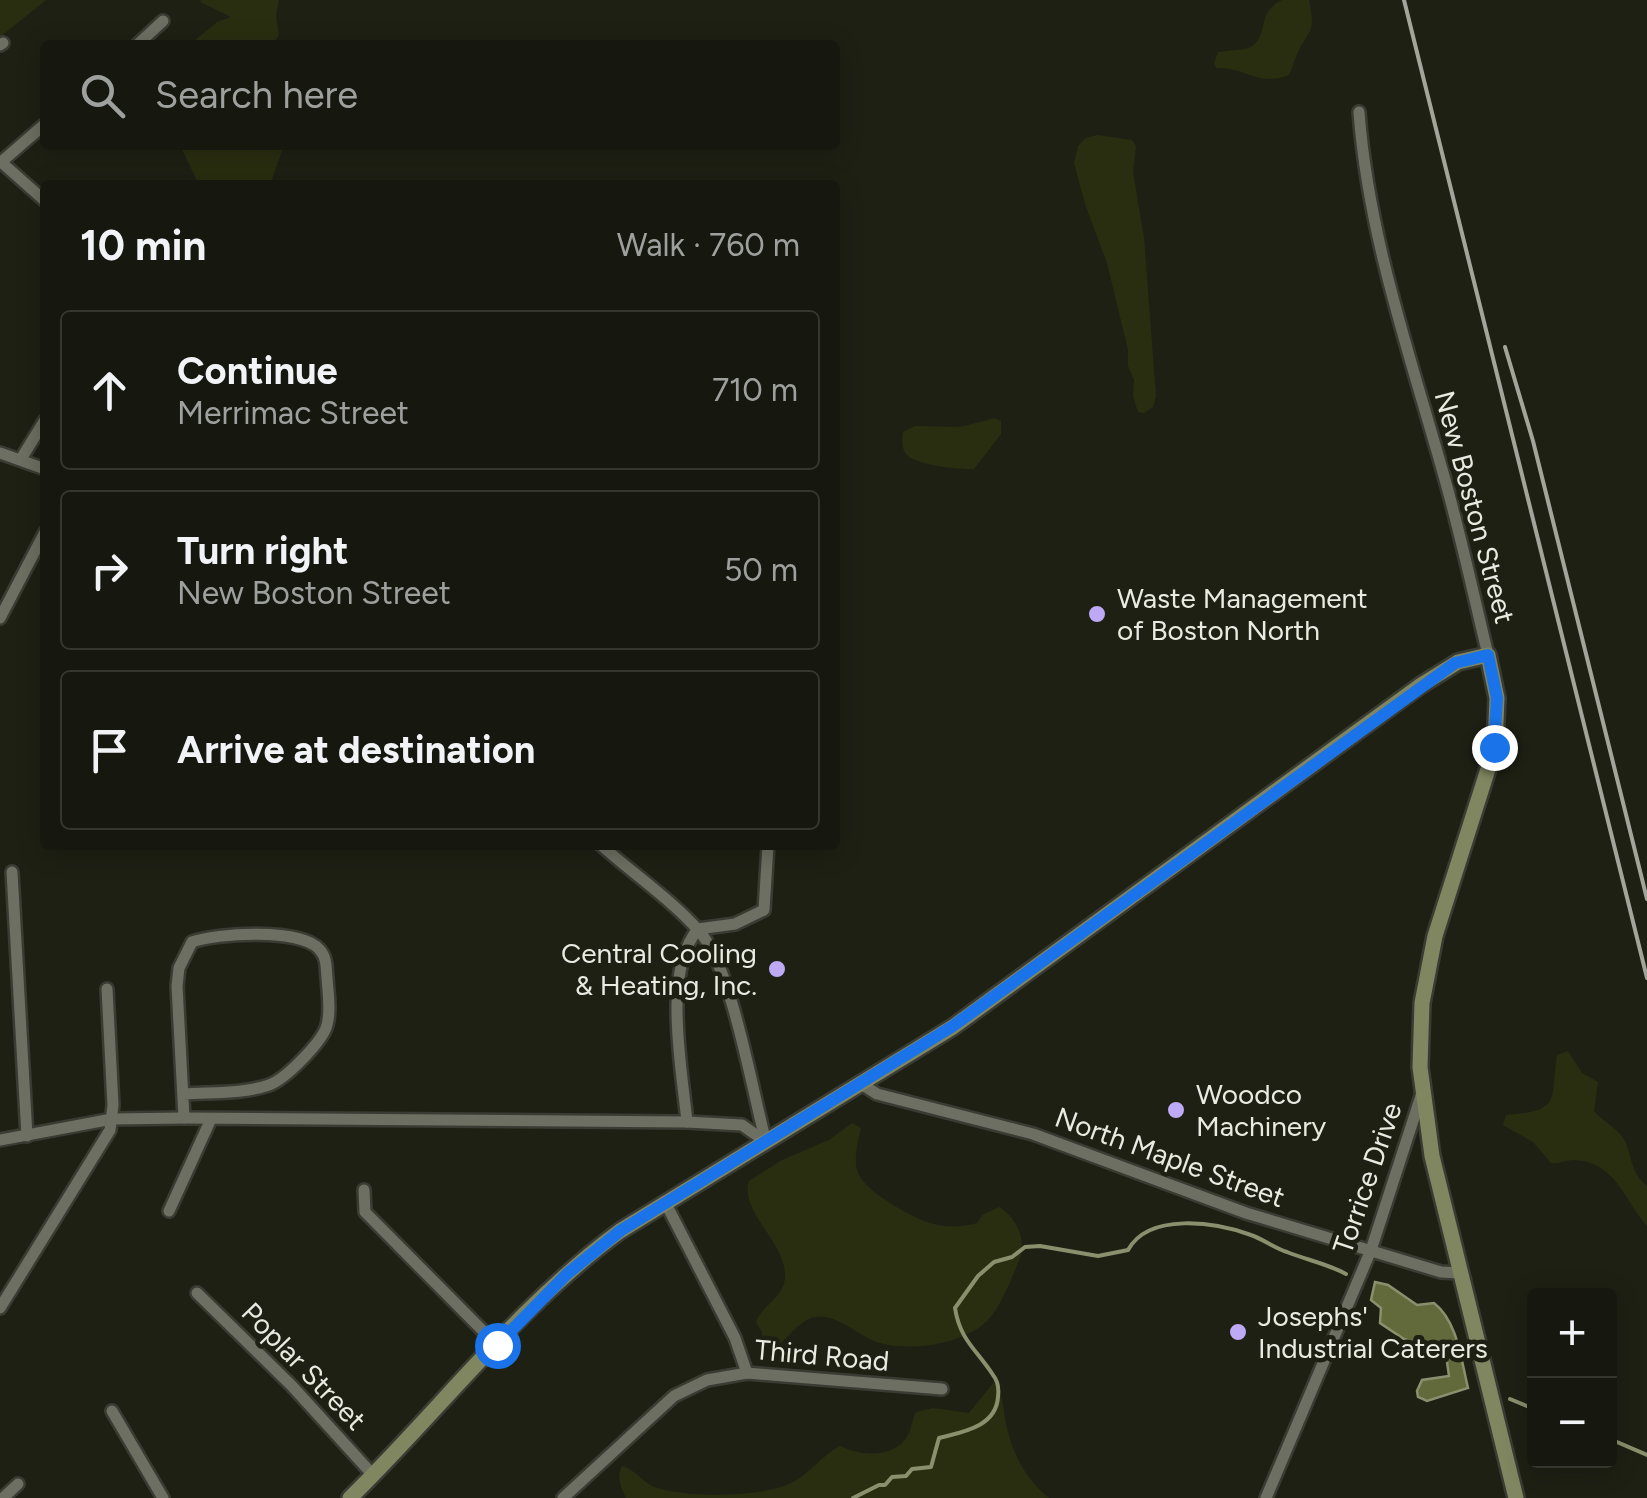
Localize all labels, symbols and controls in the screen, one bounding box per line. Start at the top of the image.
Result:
search box [40,40,840,150]
icon: search [75,68,130,123]
text: Search here [155,72,358,118]
text: 10 min [80,220,206,271]
text: Walk · 760 m [617,226,800,264]
text: Continue [177,348,338,394]
icon: ahead [82,363,137,418]
text: 710 m [712,371,798,409]
street label: New Boston Street [1428,387,1522,627]
text: Merrimac Street [177,394,409,432]
text: Turn right [177,528,349,574]
icon: right [82,543,137,598]
text: 50 m [724,551,798,589]
text: New Boston Street [177,574,451,612]
place label: Waste Management of Boston North [1117,581,1368,647]
marker: Waste Management of Boston North [1086,603,1108,625]
icon: arrive [82,723,137,778]
route end [1472,725,1518,771]
text: Arrive at destination [177,727,535,773]
place label: Central Cooling & Heating, Inc. [561,936,757,1002]
marker: Central Cooling & Heating, Inc. [766,958,788,980]
place label: Woodco Machinery [1196,1077,1327,1143]
street label: Torrice Drive [1325,1098,1409,1258]
marker: Woodco Machinery [1165,1099,1187,1121]
street label: North Maple Street [1051,1100,1289,1214]
map controls [1527,1288,1617,1468]
button: + [1527,1288,1617,1378]
street label: Poplar Street [235,1295,373,1437]
place label: Josephs' Industrial Caterers [1258,1299,1488,1365]
marker: Josephs' Industrial Caterers [1227,1321,1249,1343]
route start [475,1323,521,1369]
street label: Third Road [753,1332,891,1378]
button: − [1527,1378,1617,1468]

